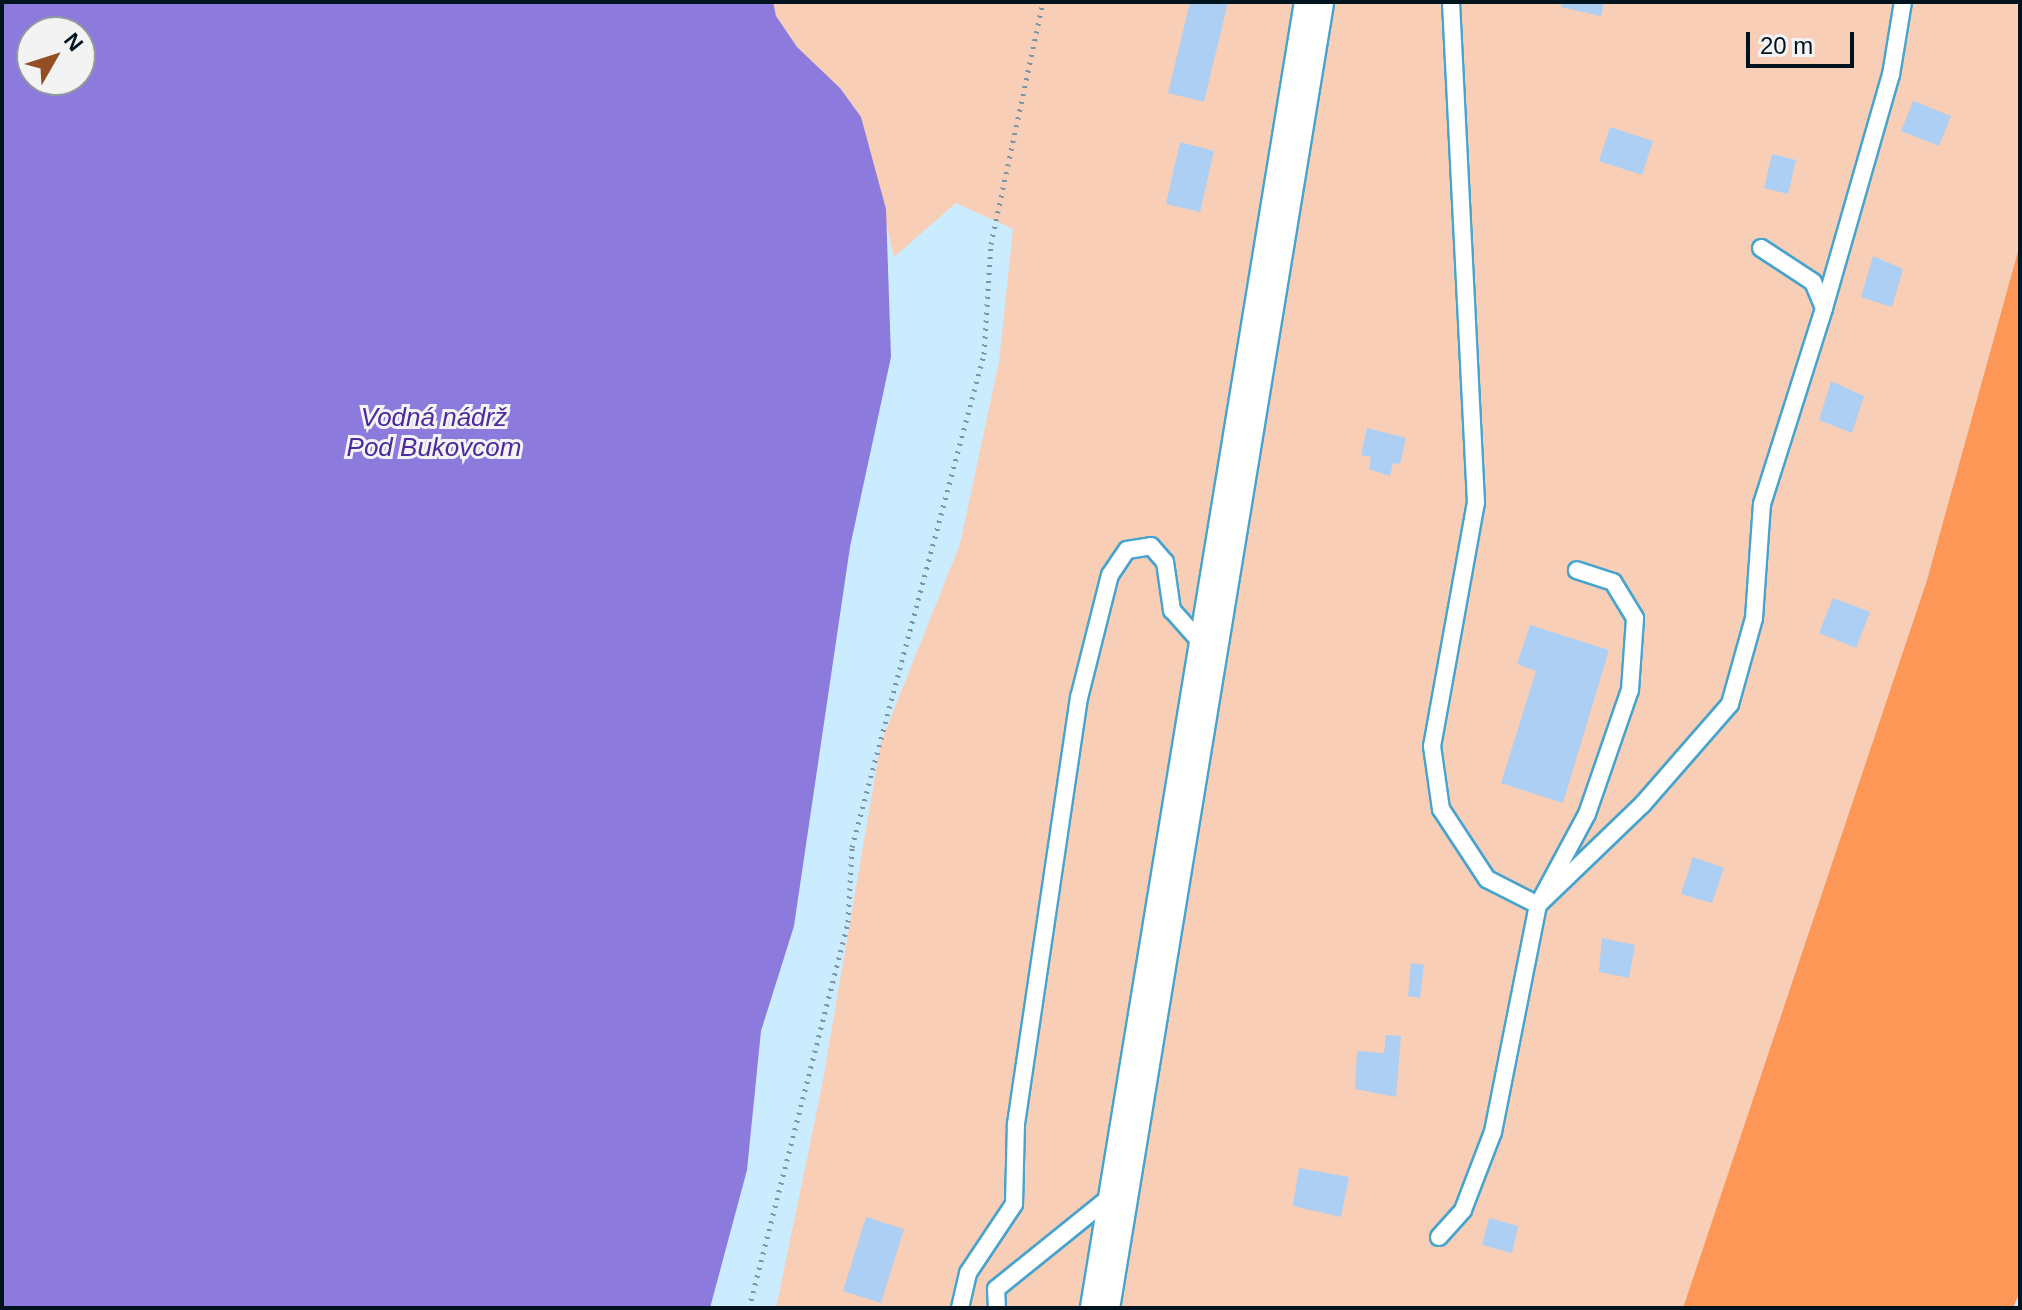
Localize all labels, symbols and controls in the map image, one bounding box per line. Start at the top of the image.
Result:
north arrow [16,16,96,96]
scale bar [1750,16,1858,66]
text: N [59,28,88,56]
text: 20 m [1760,32,1813,59]
water label: Vodná nádrž Pod Bukovcom [347,402,521,464]

